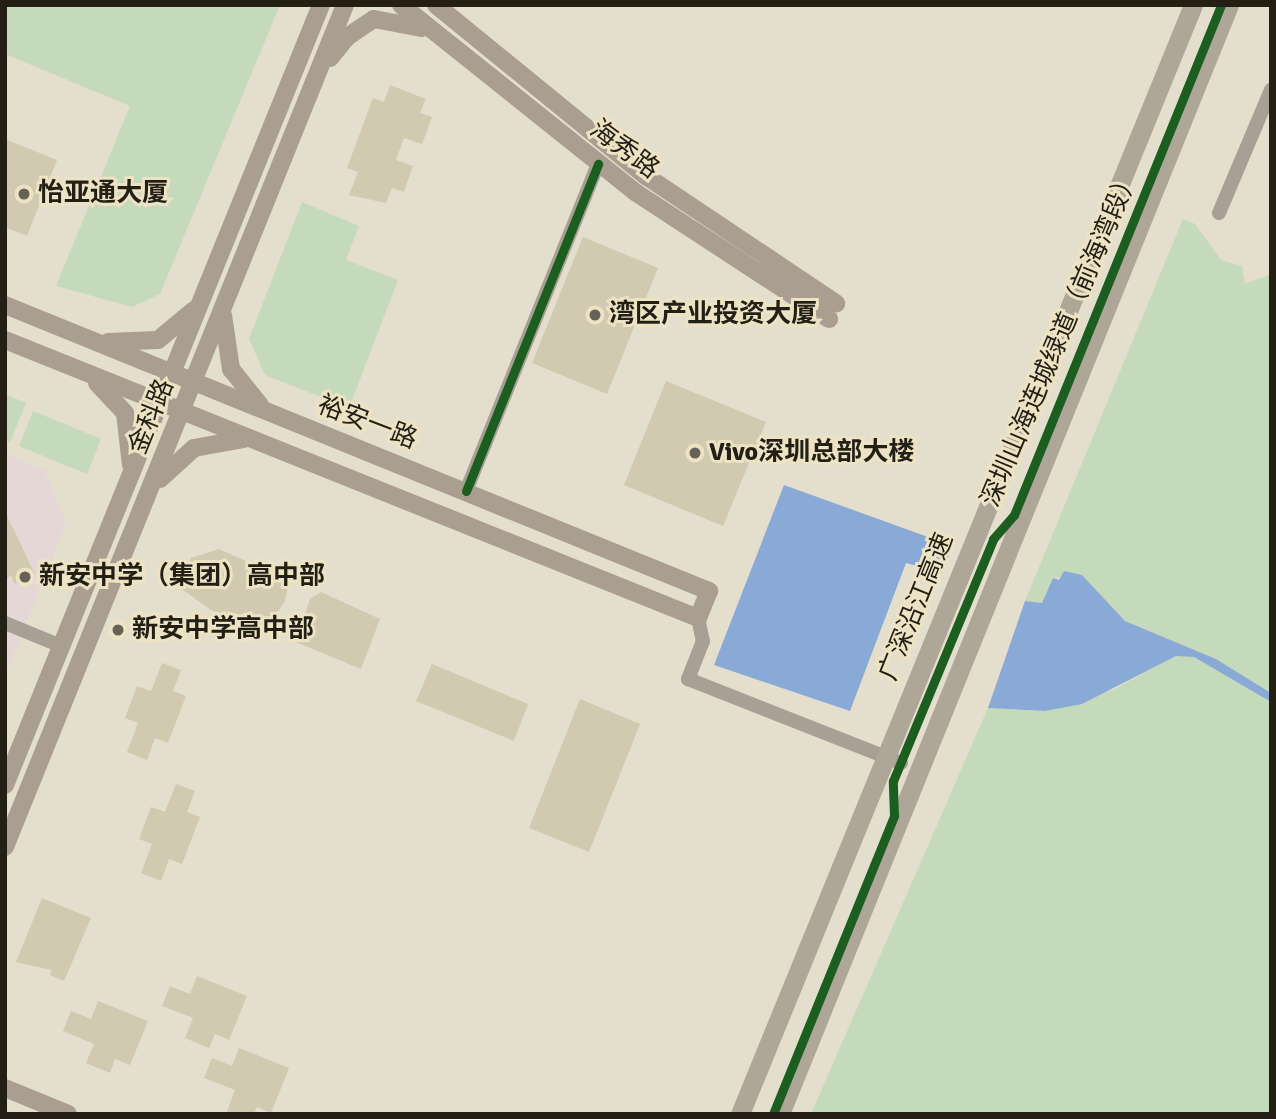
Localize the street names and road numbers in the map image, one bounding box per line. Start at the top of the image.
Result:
street label: 海秀路 [583,114,665,186]
street label: 深圳山海连城绿道（前海湾段） [976,164,1146,512]
street label: 金科路 [123,375,181,459]
street label: 裕安一路 [313,390,421,456]
street label: 广深沿江高速 [873,529,961,685]

